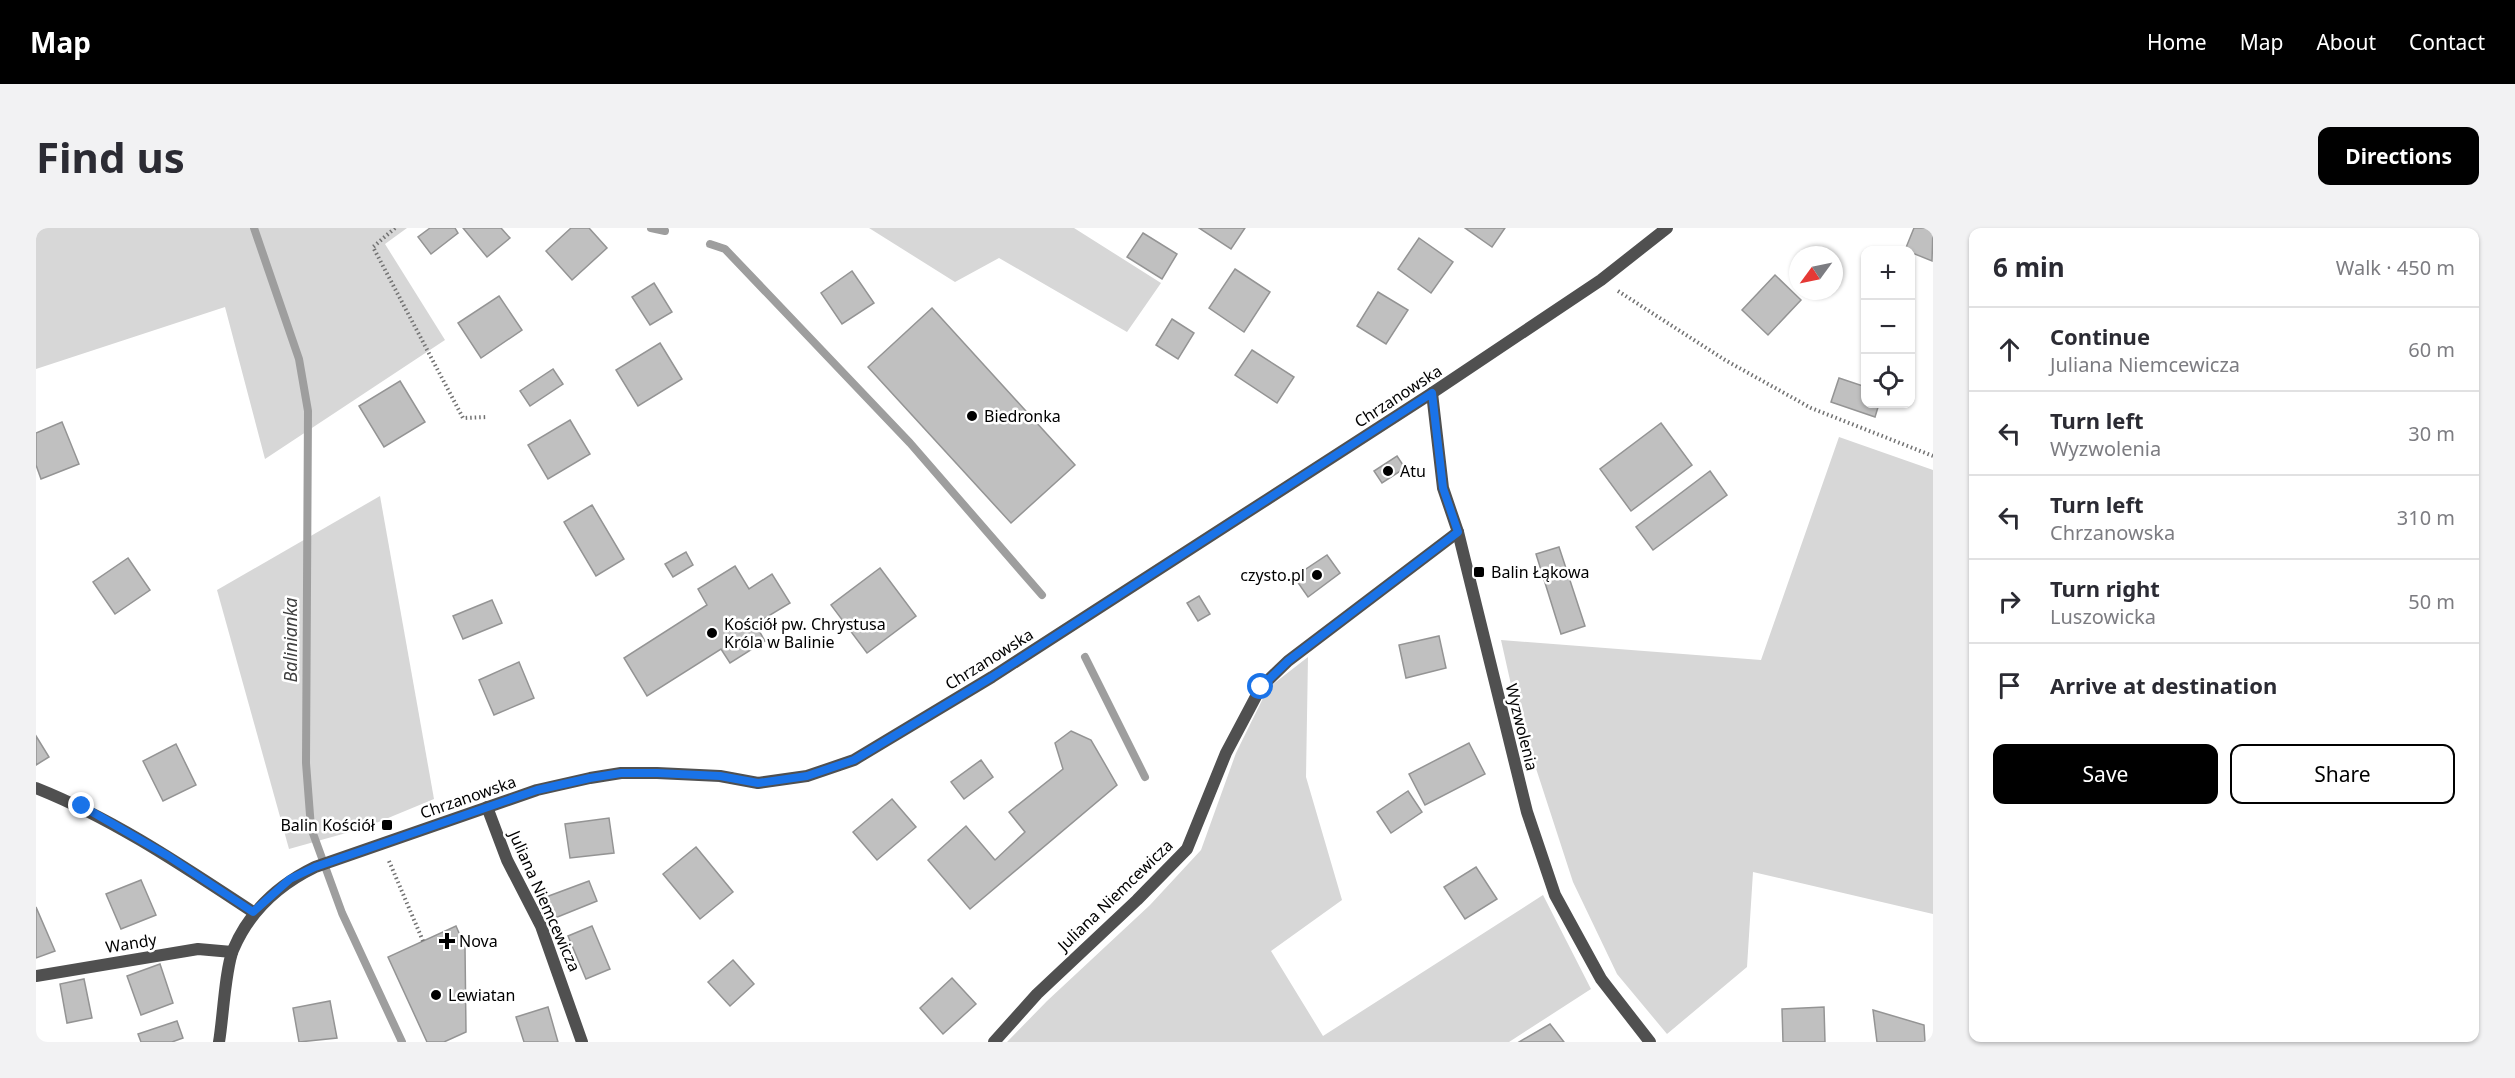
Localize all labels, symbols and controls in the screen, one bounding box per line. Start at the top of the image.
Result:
text: Map [30,23,91,61]
text: Home [2147,28,2207,56]
text: Map [2240,28,2283,56]
text: About [2316,28,2376,56]
text: Contact [2409,28,2485,56]
button: Directions [2318,127,2479,185]
text: Find us [36,128,185,185]
north arrow [1789,246,1843,300]
map controls [1861,246,1915,408]
button: + [1861,246,1915,300]
text: 6 min [1993,249,2065,285]
text: Walk · 450 m [2336,254,2455,281]
button: − [1861,300,1915,354]
text: Continue [2050,321,2150,351]
icon: ahead [1993,333,2026,366]
text: 60 m [2408,336,2455,363]
text: Juliana Niemcewicza [2050,351,2240,378]
button: locate [1861,354,1915,408]
street label: Chrzanowska [1350,360,1446,432]
place label: Biedronka [984,405,1061,427]
text: Turn left [2050,405,2144,435]
marker: Biedronka [965,409,979,423]
icon: left [1993,417,2026,450]
text: 30 m [2408,420,2455,447]
text: Wyzwolenia [2050,435,2161,462]
place label: Atu [1400,460,1426,482]
marker: Atu [1381,464,1395,478]
text: Turn left [2050,489,2144,519]
icon: left [1993,501,2026,534]
text: 310 m [2397,504,2455,531]
text: Chrzanowska [2050,519,2175,546]
place label: Balin Łąkowa [1491,561,1590,583]
place label: czysto.pl [1240,564,1305,586]
marker: Balin Łąkowa [1472,565,1486,579]
marker: czysto.pl [1310,568,1324,582]
text: Turn right [2050,573,2160,603]
icon: right [1993,585,2026,618]
text: 50 m [2408,588,2455,615]
water label: Balinianka [278,597,302,683]
text: Luszowicka [2050,603,2156,630]
place label: Kościół pw. Chrystusa Króla w Balinie [724,613,886,653]
street label: Chrzanowska [941,623,1037,695]
marker: Kościół pw. Chrystusa Króla w Balinie [705,626,719,640]
icon: arrive [1993,669,2026,702]
text: Arrive at destination [2050,670,2277,700]
route start [1247,673,1273,699]
street label: Wyzwolenia [1501,681,1543,773]
button: Save [1993,744,2218,804]
button: Share [2230,744,2455,804]
street label: Chrzanowska [417,770,519,824]
route end [68,792,94,818]
place label: Balin Kościół [280,814,376,836]
marker: Balin Kościół [380,818,394,832]
street label: Juliana Niemcewicza [503,825,586,975]
street label: Juliana Niemcewicza [1051,834,1177,957]
street label: Wandy [104,928,159,958]
place label: Nova [459,930,498,952]
marker: Nova [440,934,454,948]
place label: Lewiatan [448,984,515,1006]
marker: Lewiatan [429,988,443,1002]

